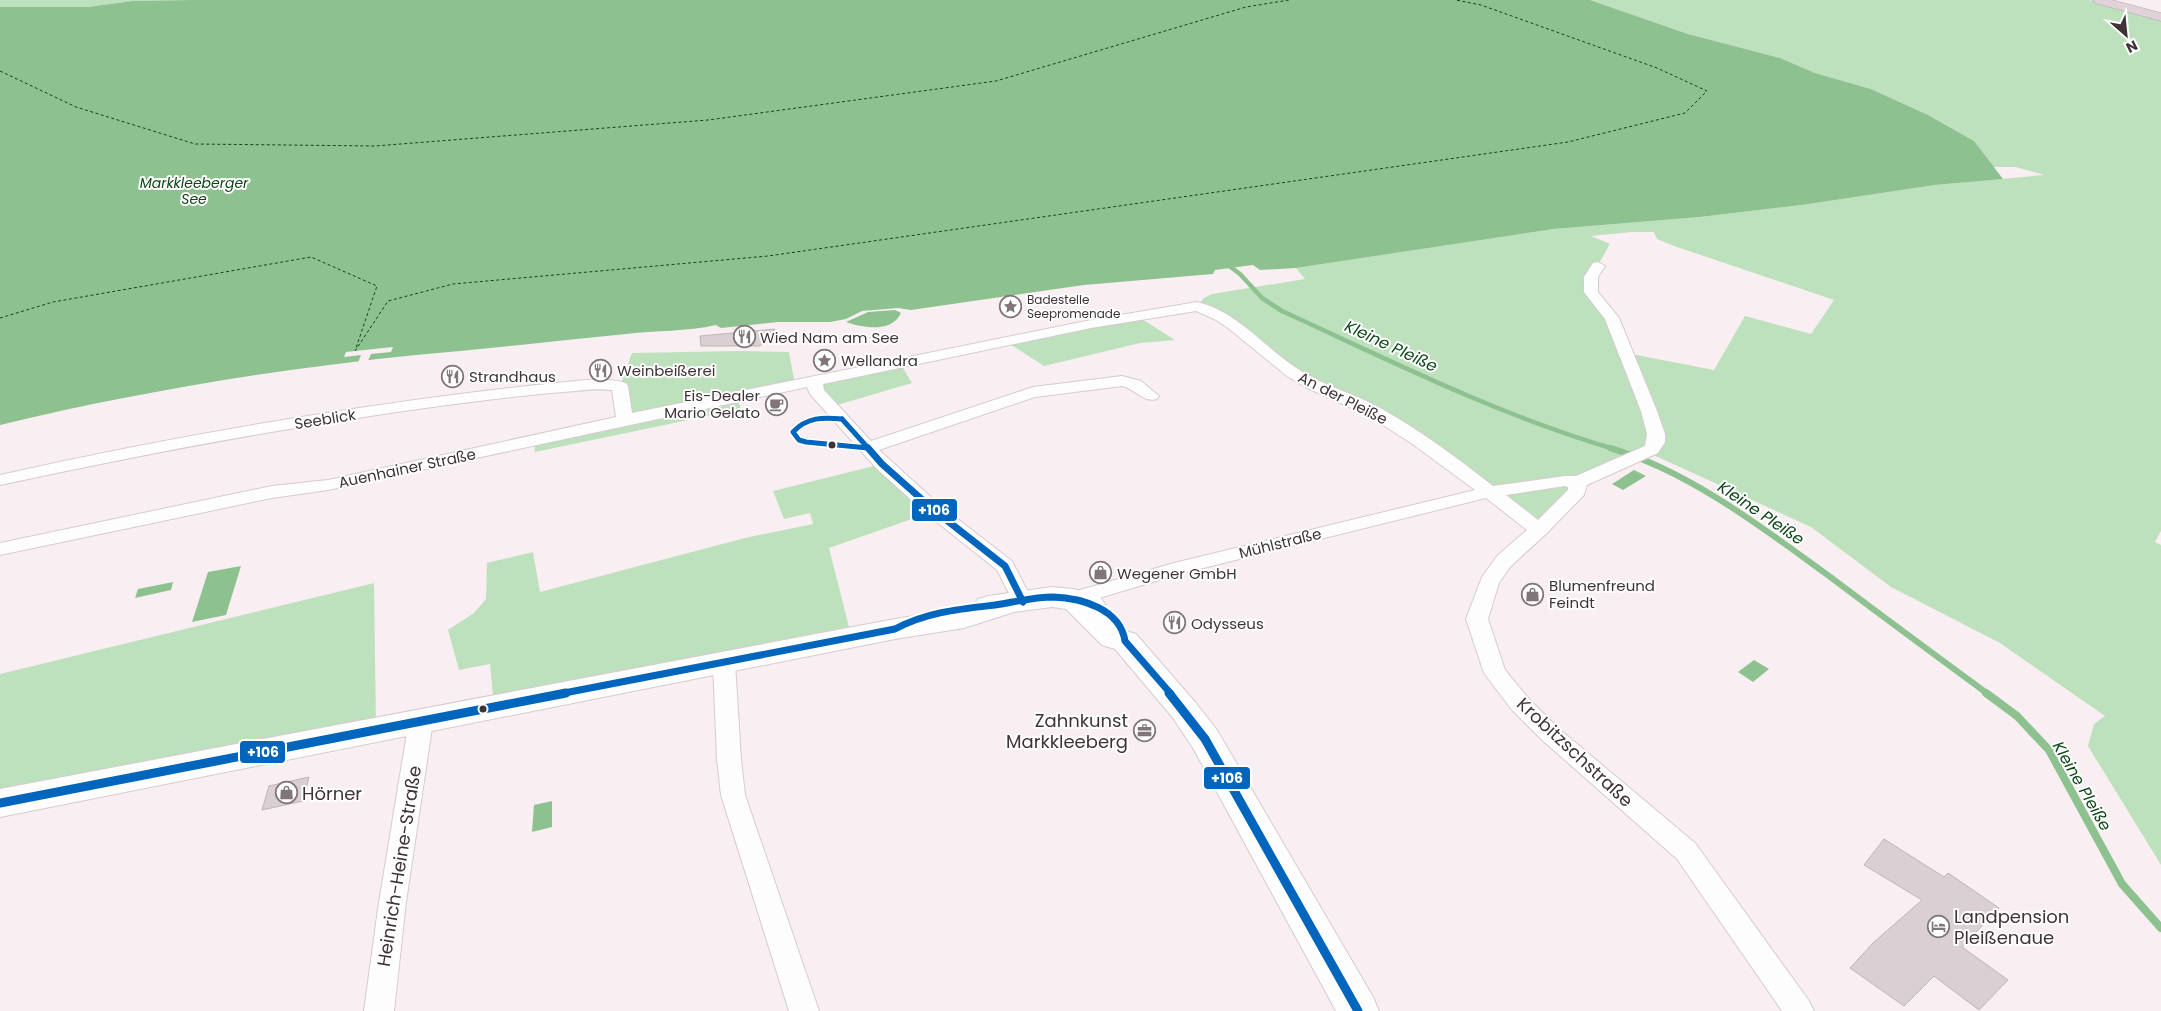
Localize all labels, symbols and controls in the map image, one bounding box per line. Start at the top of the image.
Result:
north arrow [2101,10,2151,60]
text: N [2123,35,2141,58]
water label: Markkleeberger See [140,173,249,209]
place label: Badestelle Seepromenade [1027,291,1120,322]
place icon: Badestelle Seepromenade [999,294,1023,318]
water label: Kleine Pleiße [1341,314,1441,378]
restaurant icon: Wied Nam am See [732,325,756,349]
place label: Wied Nam am See [760,327,899,348]
place icon: Wellandra [813,348,837,372]
place label: Wellandra [841,350,918,371]
restaurant icon: Weinbeißerei [589,358,613,382]
place label: Weinbeißerei [617,360,715,381]
restaurant icon: Strandhaus [441,364,465,388]
place label: Strandhaus [469,366,556,387]
street label: An der Pleiße [1295,366,1391,430]
place label: Eis-Dealer Mario Gelato [664,385,760,423]
cafe icon: Eis-Dealer Mario Gelato [764,392,788,416]
street label: Seeblick [293,404,357,434]
unlabelled marker [827,440,837,450]
street label: Auenhainer Straße [336,443,478,493]
water label: Kleine Pleiße [1713,476,1809,550]
line badge: +106 [911,498,958,522]
text: +106 [918,500,950,520]
street label: Mühlstraße [1237,523,1323,563]
shop icon: Wegener GmbH [1089,561,1113,585]
place label: Wegener GmbH [1117,563,1237,584]
place label: Blumenfreund Feindt [1549,575,1655,613]
shop icon: Blumenfreund Feindt [1521,582,1545,606]
restaurant icon: Odysseus [1163,611,1187,635]
place label: Odysseus [1191,613,1264,634]
street label: Krobitzschstraße [1511,692,1639,812]
unlabelled marker [478,704,488,714]
place label: Zahnkunst Markkleeberg [1006,708,1128,754]
office icon: Zahnkunst Markkleeberg [1132,718,1156,742]
water label: Kleine Pleiße [2047,737,2117,835]
line badge: +106 [239,740,286,764]
text: +106 [247,742,279,762]
street label: Heinrich-Heine-Straße [371,764,427,968]
line badge: +106 [1203,766,1251,790]
text: +106 [1211,768,1243,788]
shop icon: Hörner [274,781,298,805]
place label: Hörner [302,781,362,806]
place label: Landpension Pleißenaue [1954,904,2069,950]
hotel icon: Landpension Pleißenaue [1926,914,1950,938]

